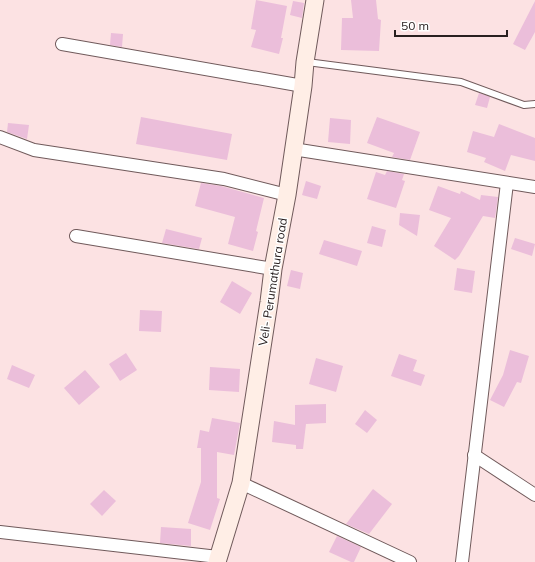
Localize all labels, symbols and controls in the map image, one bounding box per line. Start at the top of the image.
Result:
scale bar [395,12,507,38]
text: 50 m [401,18,429,33]
street label: Veli- Perumathura road [255,217,290,347]

